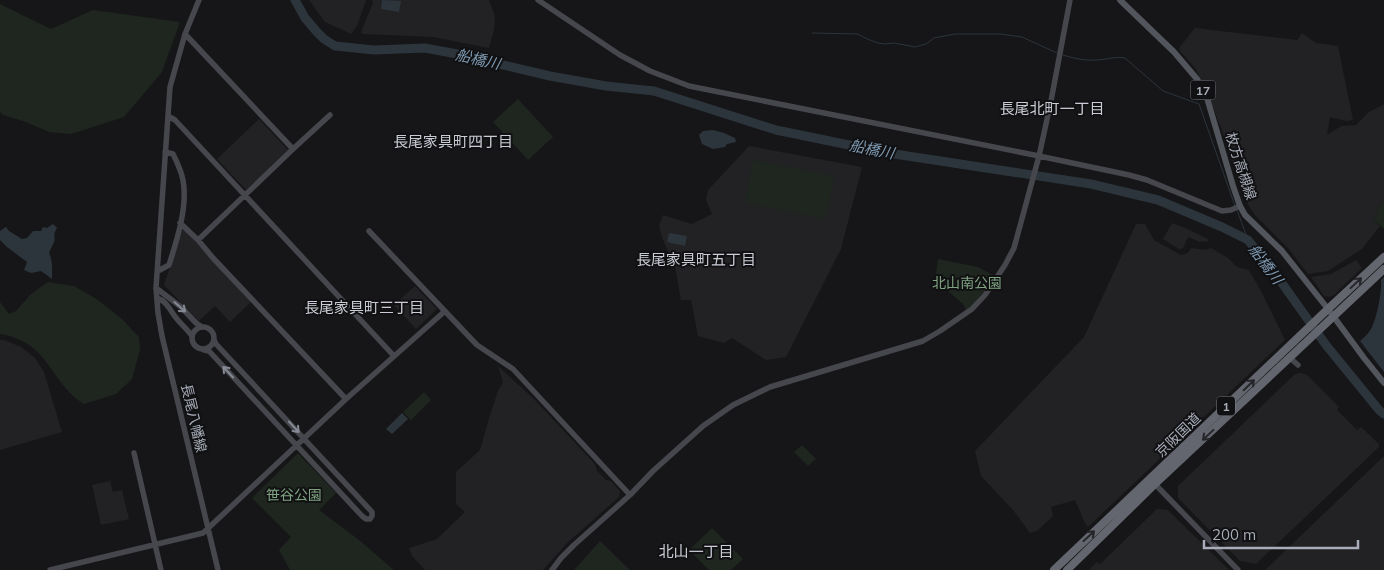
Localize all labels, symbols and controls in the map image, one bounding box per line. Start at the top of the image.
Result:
water label: 船橋川 [454,45,504,74]
road number: 17 [1190,80,1216,100]
district label: 長尾北町一丁目 [999,99,1105,118]
street label: 枚方高槻線 [1222,130,1260,202]
district label: 長尾家具町四丁目 [393,132,513,151]
water label: 船橋川 [848,135,898,163]
water label: 船橋川 [1245,240,1288,289]
district label: 長尾家具町五丁目 [636,250,756,269]
park label: 北山南公園 [932,274,1002,292]
one-way arrow [1350,277,1363,289]
district label: 長尾家具町三丁目 [304,298,424,317]
one-way arrow [173,301,186,313]
one-way arrow [222,365,234,378]
one-way arrow [1242,379,1255,391]
street label: 長尾八幡線 [177,382,211,454]
road number: 1 [1217,396,1235,416]
street label: 京阪国道 [1152,409,1204,461]
one-way arrow [288,421,300,434]
one-way arrow [1201,429,1214,441]
park label: 笹谷公園 [266,486,322,504]
scale bar [1204,518,1358,550]
text: 200 m [1212,525,1256,544]
one-way arrow [1083,530,1096,542]
district label: 北山一丁目 [658,542,734,561]

